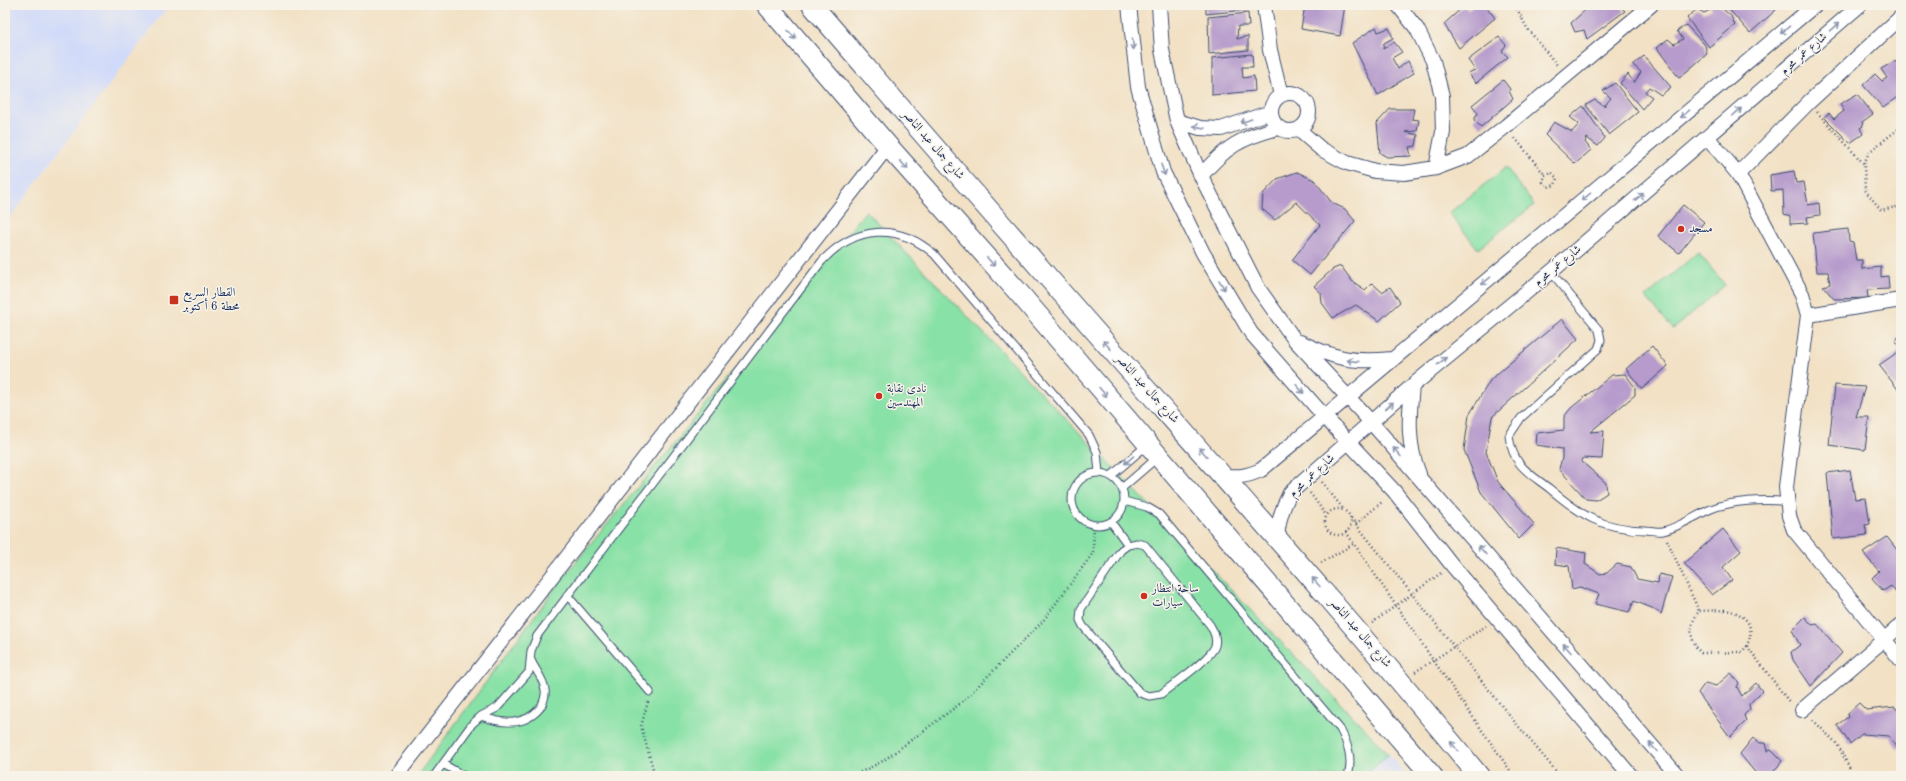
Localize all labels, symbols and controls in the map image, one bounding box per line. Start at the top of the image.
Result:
one-way arrow [1830,22,1840,31]
one-way arrow [1780,26,1790,35]
street label: شارع عَمر محرم [1776,28,1832,80]
one-way arrow [787,29,796,39]
one-way arrow [1130,37,1137,50]
street label: شارع جمال عبد الناصر [895,107,966,185]
one-way arrow [1732,108,1743,117]
one-way arrow [1680,109,1691,118]
one-way arrow [1240,118,1253,125]
one-way arrow [1193,122,1206,130]
one-way arrow [900,160,909,170]
one-way arrow [1159,163,1167,175]
one-way arrow [1581,193,1591,202]
one-way arrow [1633,193,1644,202]
place label: مسجد [1689,223,1713,235]
marker: مسجد [1676,224,1686,234]
street label: شارع عَمر محرم [1530,240,1586,292]
one-way arrow [986,257,996,267]
one-way arrow [1481,276,1492,285]
one-way arrow [1219,279,1227,291]
place label: القطار السريع محطة 6 أكتوبر [181,287,240,314]
marker: القطار السريع محطة 6 أكتوبر [168,294,180,306]
one-way arrow [1103,339,1112,350]
street label: شارع جمال عبد الناصر [1109,351,1181,428]
one-way arrow [1436,356,1447,365]
one-way arrow [1347,357,1360,364]
place label: نادى نقابة المهندسين [887,383,926,409]
one-way arrow [1295,383,1304,393]
one-way arrow [1099,387,1108,398]
marker: نادى نقابة المهندسين [874,391,884,401]
one-way arrow [1384,401,1394,411]
one-way arrow [1392,447,1401,458]
one-way arrow [1199,448,1208,458]
street label: شارع عَمر محرم [1284,449,1340,503]
one-way arrow [1124,456,1134,465]
one-way arrow [1478,546,1487,556]
one-way arrow [1311,577,1320,588]
place label: ساحة انتظار سيارات [1151,583,1199,609]
marker: ساحة انتظار سيارات [1139,591,1149,601]
street label: شارع جمال عبد الناصر [1322,595,1393,673]
one-way arrow [1563,643,1572,654]
one-way arrow [1449,740,1458,751]
one-way arrow [1648,741,1657,752]

